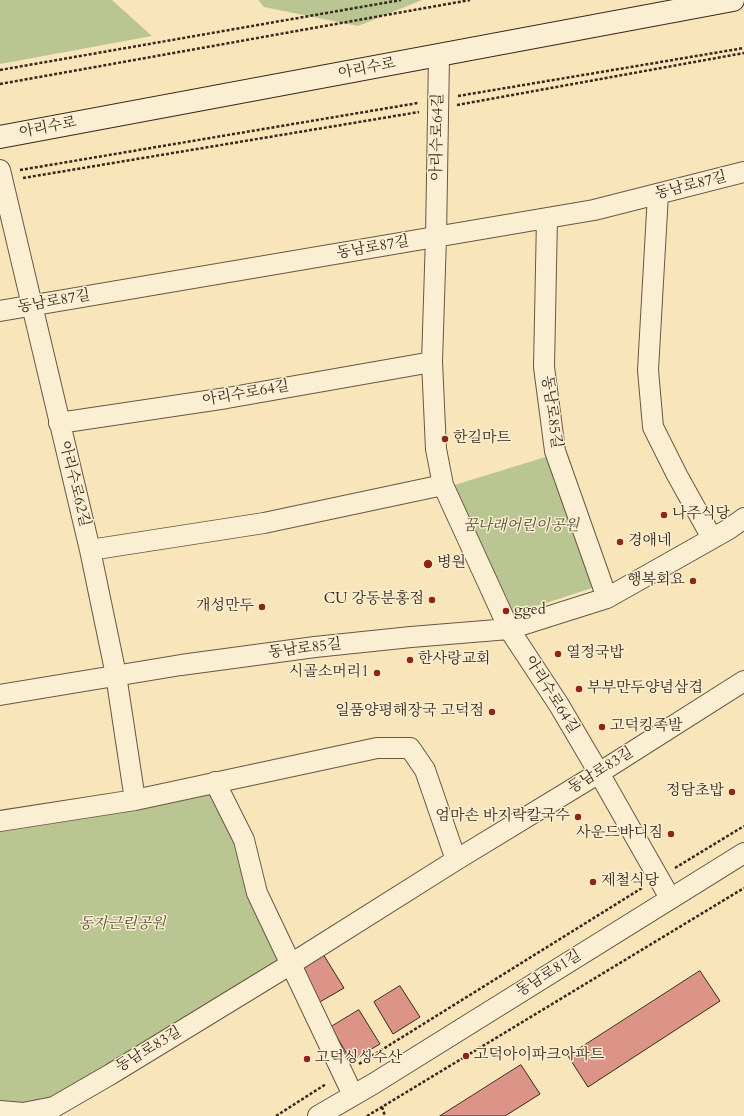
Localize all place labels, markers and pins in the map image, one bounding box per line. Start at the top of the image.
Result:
place label: 한길마트 [453,430,511,448]
marker: 한길마트 [440,434,450,444]
place label: 나주식당 [672,506,730,524]
marker: 나주식당 [659,510,669,520]
place label: 경애네 [628,533,671,551]
marker: 경애네 [615,537,625,547]
place label: 병원 [437,555,466,573]
marker: 병원 [422,558,434,570]
place label: 행복회요 [627,572,685,590]
marker: 행복회요 [688,576,698,586]
place label: CU 강동분홍점 [324,591,424,609]
marker: CU 강동분홍점 [427,595,437,605]
place label: 개성만두 [196,598,254,616]
marker: 개성만두 [257,602,267,612]
place label: gged [514,602,546,620]
marker: gged [501,606,511,616]
place label: 열정국밥 [566,645,624,663]
marker: 열정국밥 [553,649,563,659]
place label: 한사랑교회 [418,651,490,669]
marker: 한사랑교회 [405,655,415,665]
place label: 시골소머리1 [289,664,369,682]
marker: 시골소머리1 [372,668,382,678]
place label: 부부만두양념삼겹 [587,680,703,698]
marker: 부부만두양념삼겹 [574,684,584,694]
place label: 일품양평해장국 고덕점 [335,703,484,721]
marker: 일품양평해장국 고덕점 [487,707,497,717]
place label: 고덕킹족발 [610,718,682,736]
marker: 고덕킹족발 [597,722,607,732]
place label: 정담초밥 [666,783,724,801]
marker: 정담초밥 [727,787,737,797]
place label: 엄마손 바지락칼국수 [436,808,570,826]
marker: 엄마손 바지락칼국수 [573,812,583,822]
place label: 사운드바디짐 [576,825,663,843]
marker: 사운드바디짐 [666,829,676,839]
place label: 제철식당 [601,873,659,891]
marker: 제철식당 [588,877,598,887]
place label: 고덕아이파크아파트 [474,1047,604,1065]
place label: 고덕싱싱수산 [315,1050,402,1068]
marker: 고덕아이파크아파트 [461,1051,471,1061]
marker: 고덕싱싱수산 [302,1054,312,1064]

